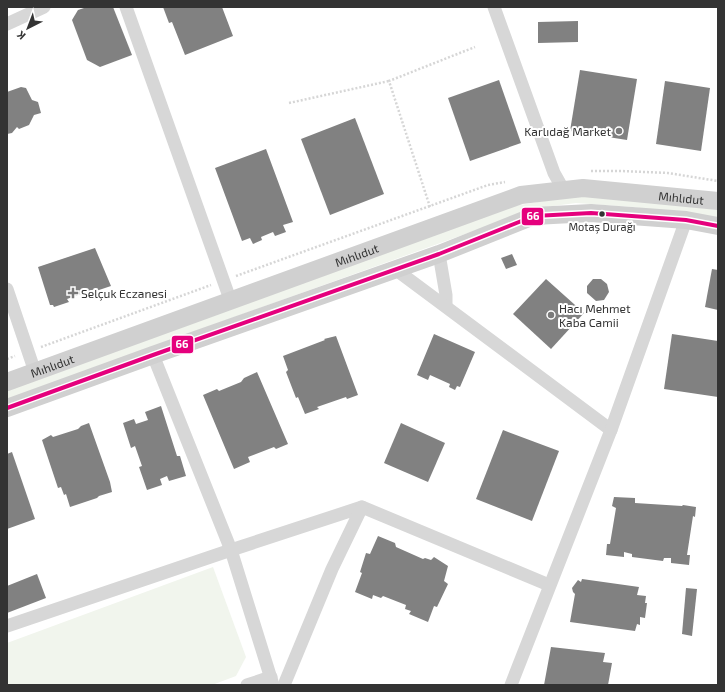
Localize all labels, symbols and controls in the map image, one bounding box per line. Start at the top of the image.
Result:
north arrow [8,8,48,48]
text: K [14,29,28,43]
place label: Karlıdağ Market [524,124,611,138]
marker: Karlıdağ Market [614,126,624,136]
street label: Mıhlıdut [658,188,705,207]
line badge: 66 [521,207,544,226]
text: 66 [527,209,540,222]
marker: Motaş Durağı [597,209,607,219]
place label: Motaş Durağı [568,220,636,234]
street label: Mıhlıdut [333,240,381,269]
place label: Selçuk Eczanesi [81,286,167,301]
marker: Selçuk Eczanesi [68,288,78,298]
place label: Hacı Mehmet Kaba Camii [559,301,631,329]
marker: Hacı Mehmet Kaba Camii [546,310,556,320]
line badge: 66 [171,335,194,354]
text: 66 [176,337,189,350]
street label: Mıhlıdut [28,351,76,380]

